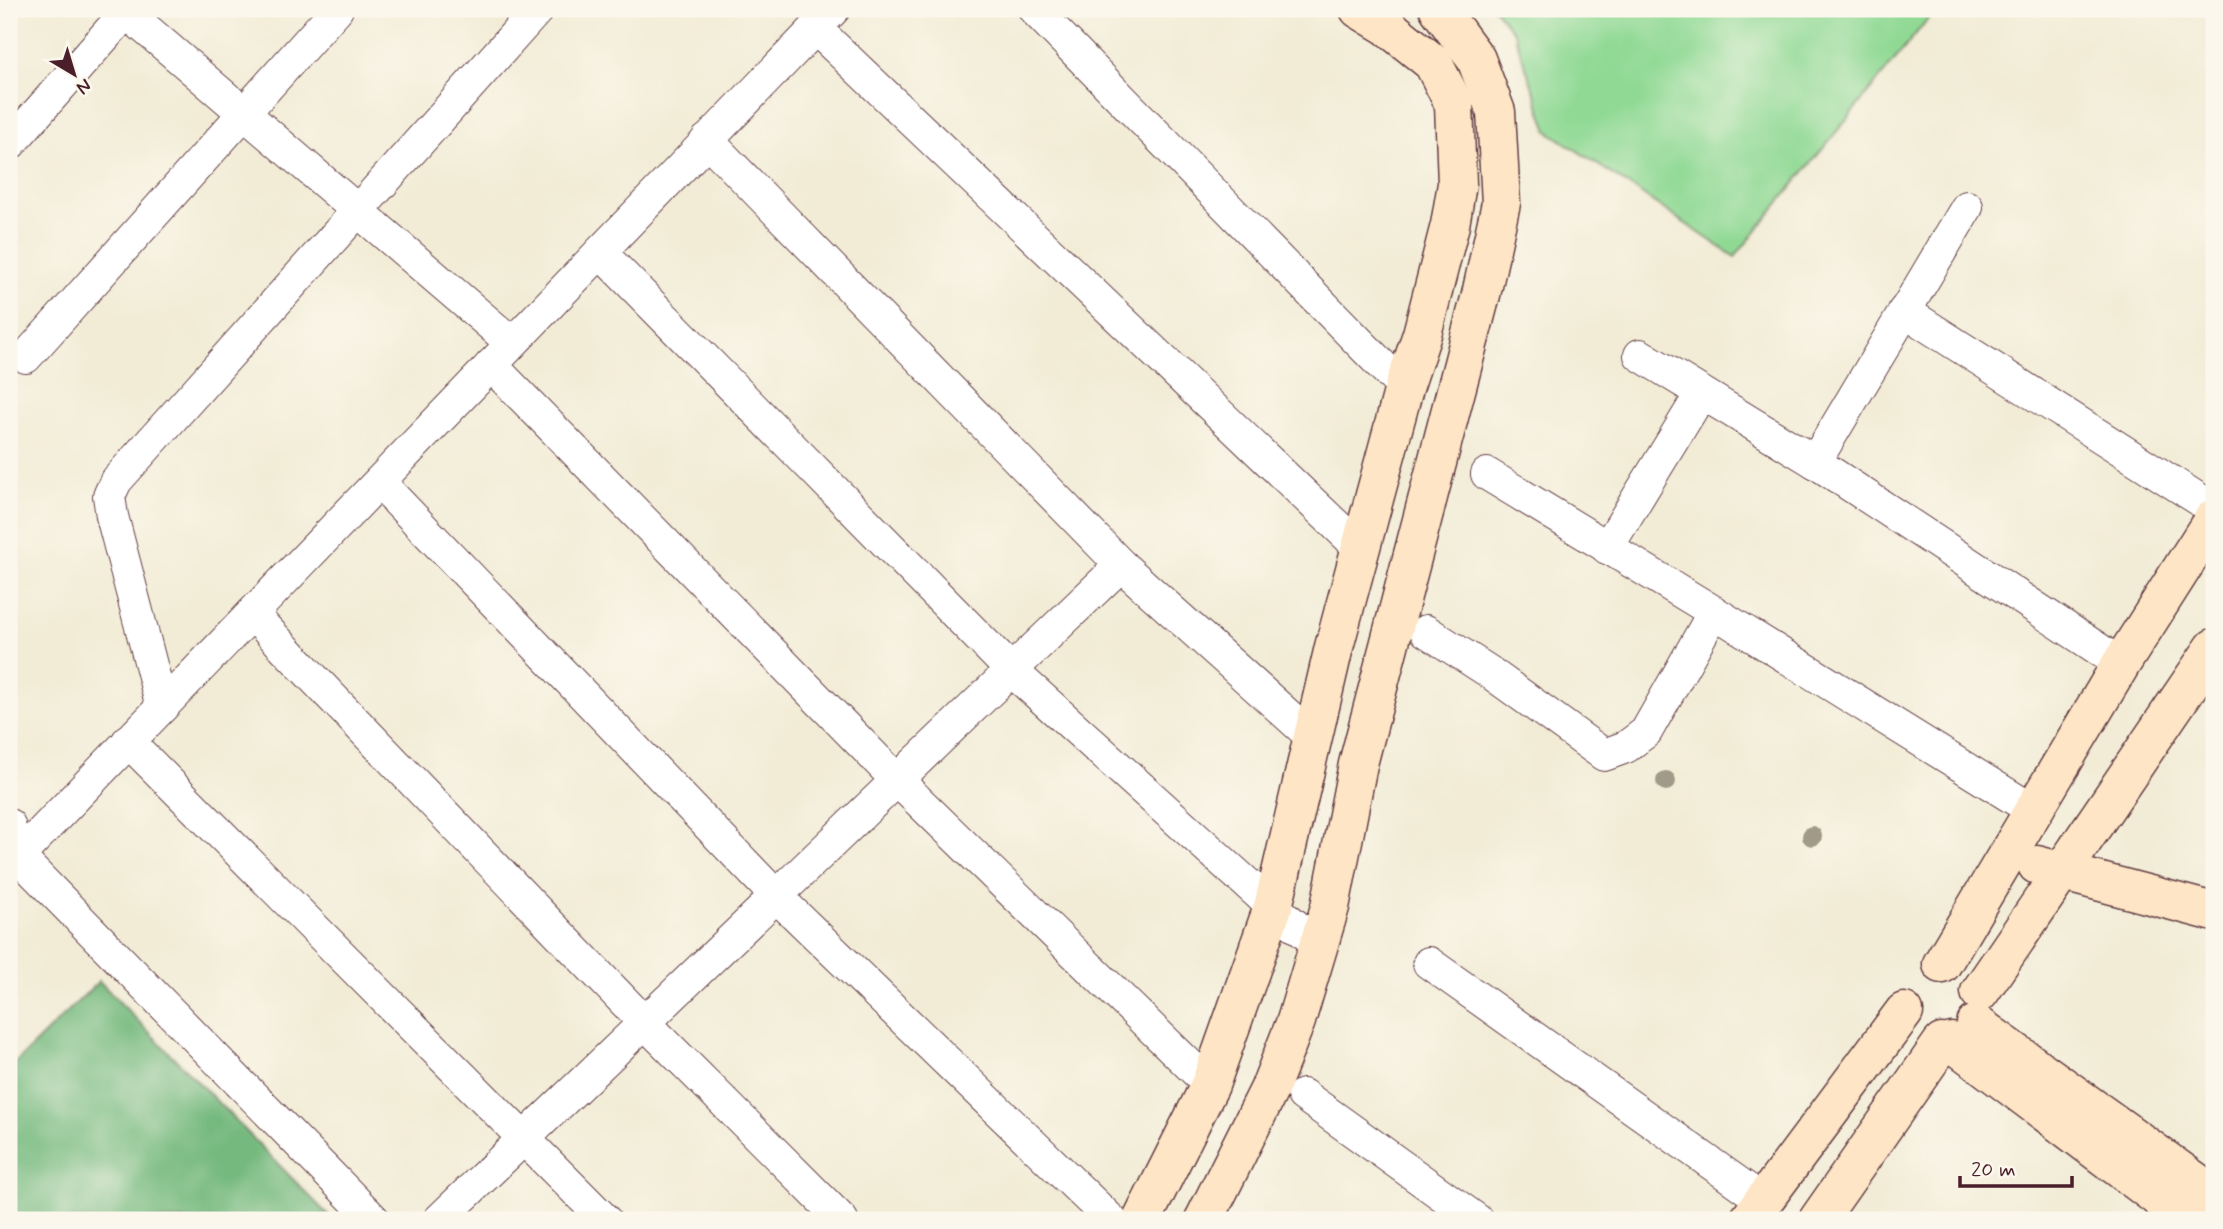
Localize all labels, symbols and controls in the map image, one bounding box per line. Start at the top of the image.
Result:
north arrow [38,38,108,108]
text: N [71,72,96,100]
scale bar [1960,1145,2072,1189]
text: 20 m [1971,1156,2016,1184]

